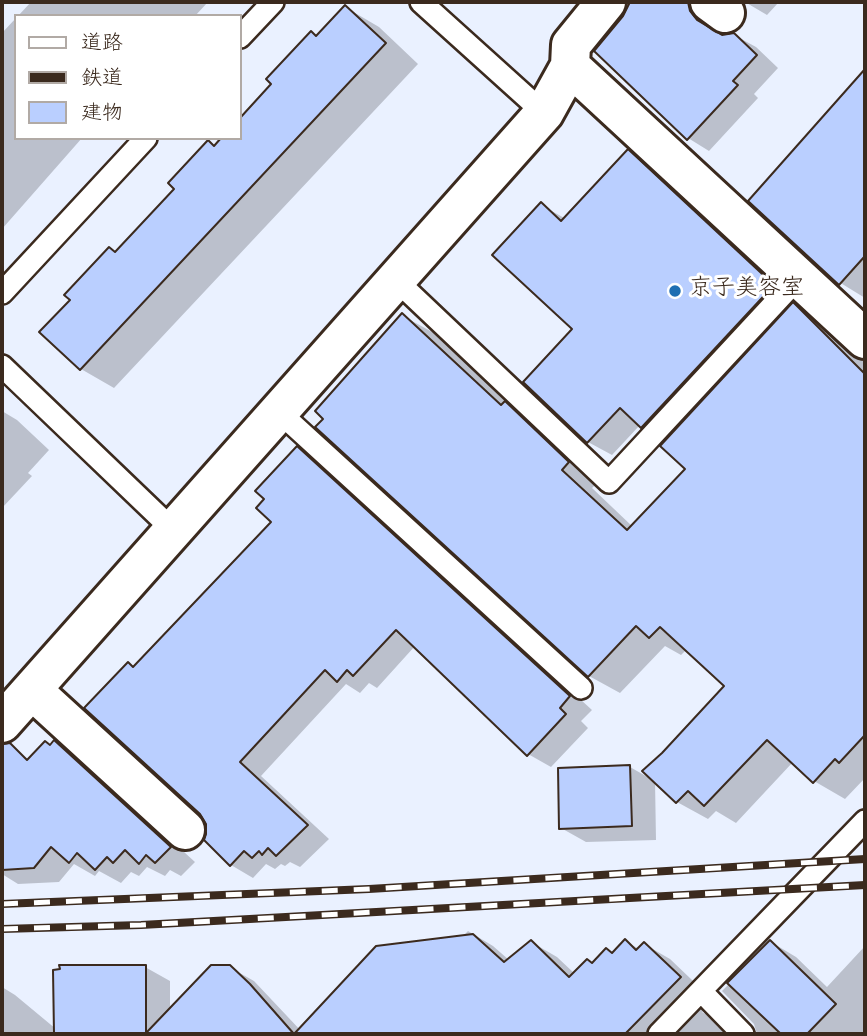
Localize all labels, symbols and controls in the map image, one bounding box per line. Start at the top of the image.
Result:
legend [14,14,242,140]
text: 道路 [81,30,123,60]
text: 鉄道 [81,65,123,95]
text: 建物 [81,100,123,130]
place label: 京子美容室 [689,277,804,305]
marker: 京子美容室 [667,283,683,299]

